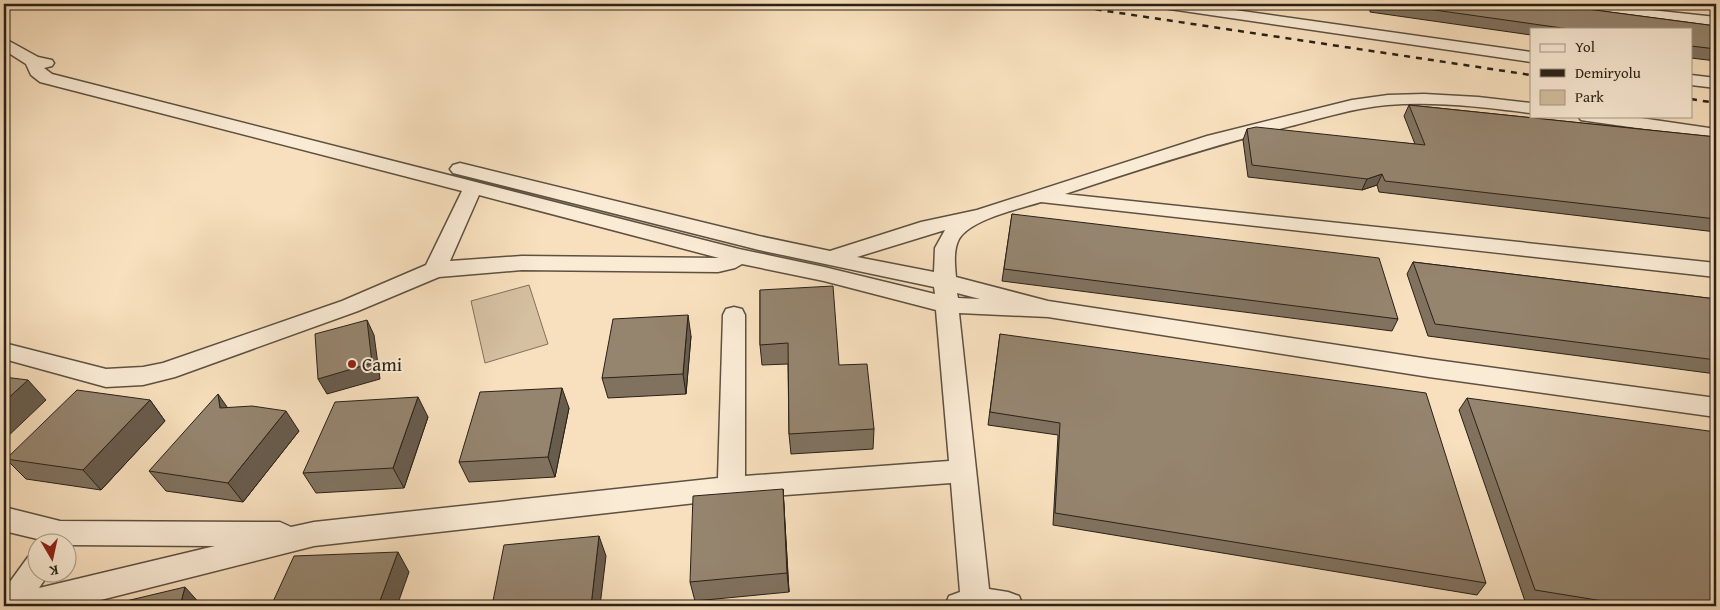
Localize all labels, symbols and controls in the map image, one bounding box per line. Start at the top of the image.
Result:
legend [1530,28,1692,118]
text: Yol [1575,36,1595,57]
text: Demiryolu [1575,62,1642,83]
text: Park [1575,86,1604,107]
place label: Cami [362,350,402,378]
marker: Cami [346,358,358,370]
north arrow [28,532,78,582]
text: K [48,560,60,581]

